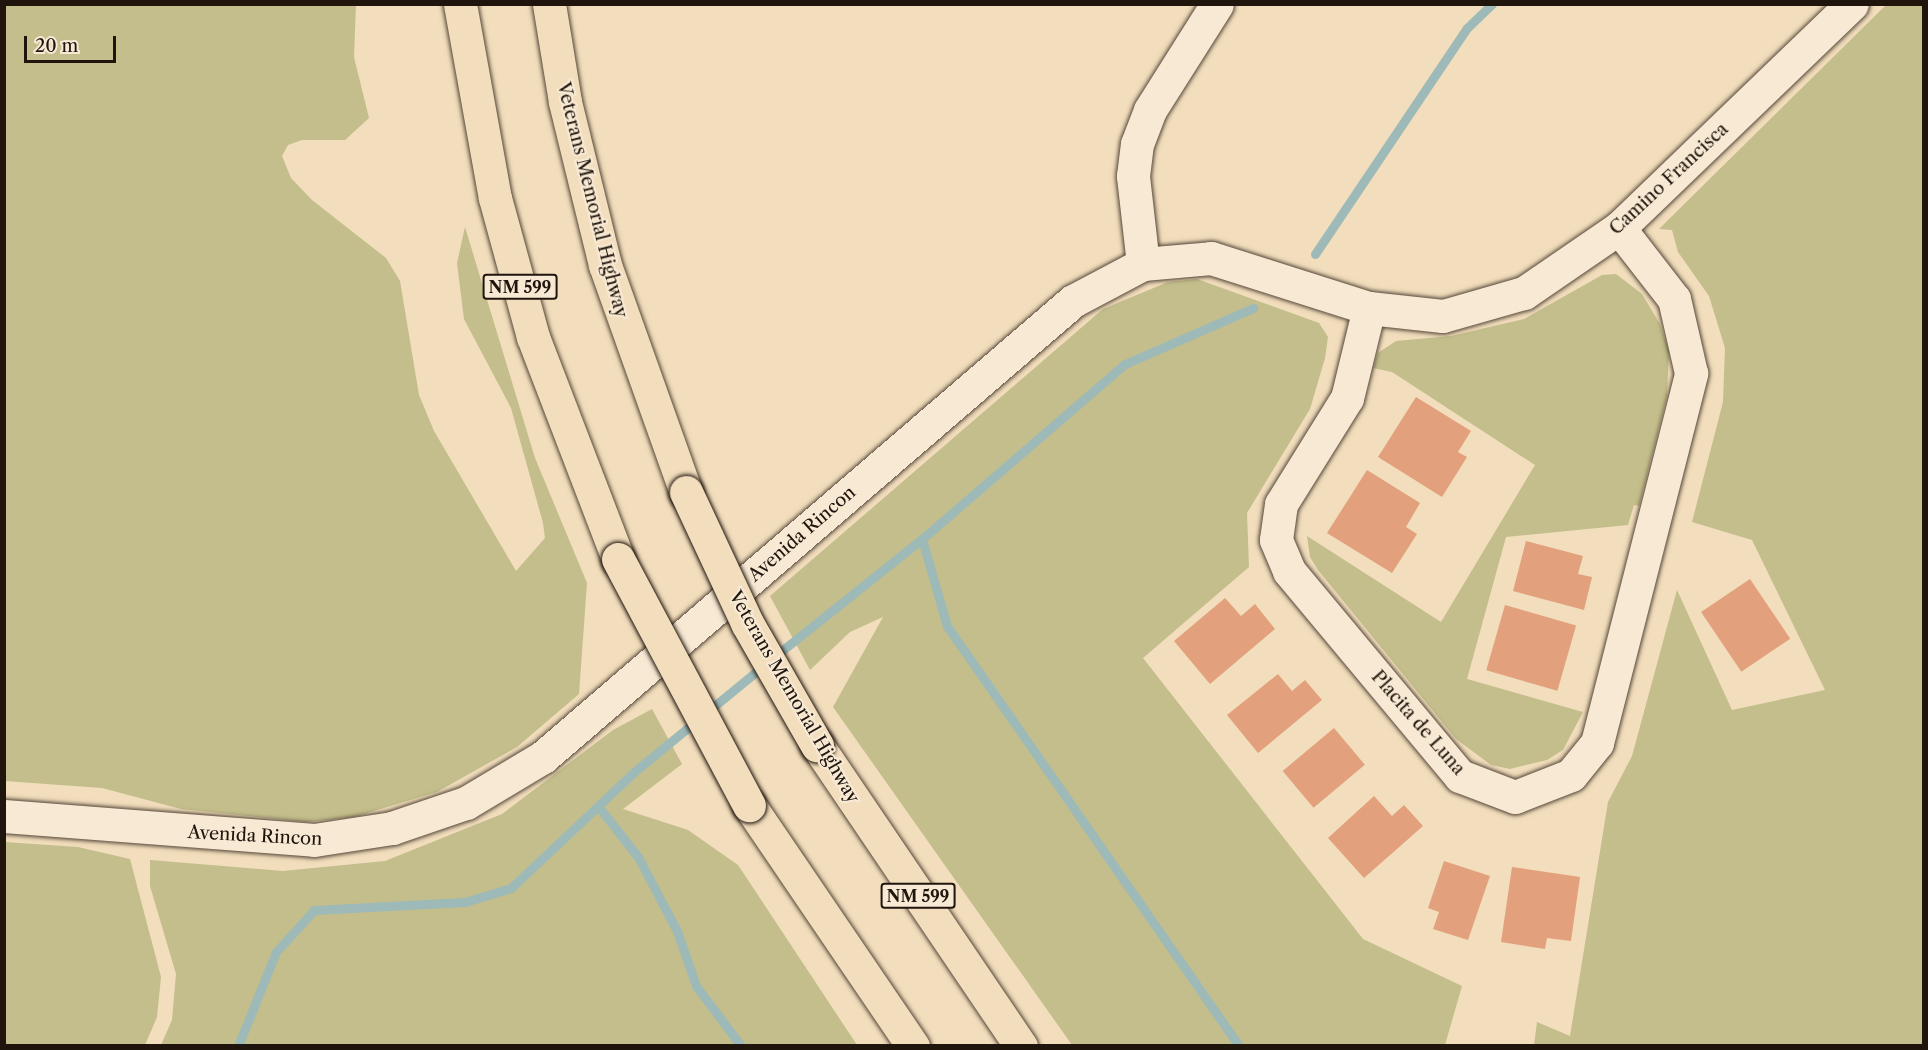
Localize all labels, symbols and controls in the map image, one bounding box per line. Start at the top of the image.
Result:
scale bar [27,24,118,62]
text: 20 m [35,35,78,57]
street label: Veterans Memorial Highway [552,80,632,320]
street label: Camino Francisca [1605,118,1733,240]
road number: NM 599 [482,274,558,300]
street label: Avenida Rincon [744,481,860,587]
street label: Veterans Memorial Highway [724,587,864,807]
street label: Placita de Luna [1367,666,1469,780]
street label: Avenida Rincon [187,822,323,850]
road number: NM 599 [880,883,956,909]

